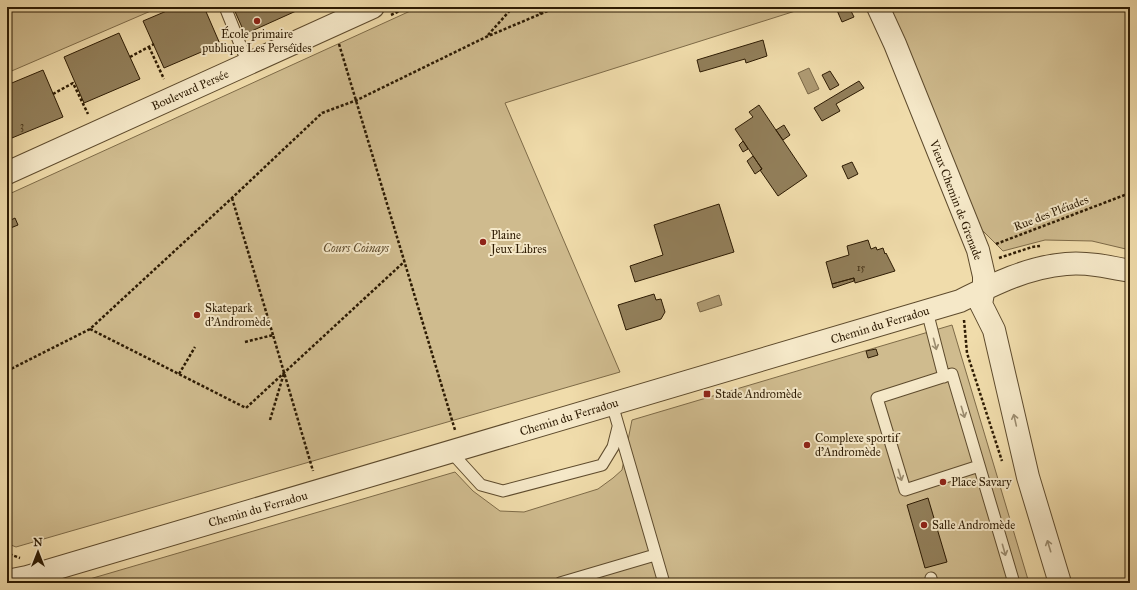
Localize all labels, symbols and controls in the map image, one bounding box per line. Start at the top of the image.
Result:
marker: École primaire publique Les Perséïdes [252,16,262,26]
place label: École primaire publique Les Perséïdes [201,25,312,56]
street label: Boulevard Persée [149,67,231,113]
house number: 3 [20,120,24,132]
street label: Vieux Chemin de Grenade [926,137,985,262]
street label: Rue des Pléiades [1012,192,1090,234]
place label: Plaine Jeux Libres [489,228,547,257]
marker: Plaine Jeux Libres [478,237,488,247]
park label: Cours Coinays [323,241,389,255]
house number: 15 [857,262,866,274]
place label: Skatepark d'Andromède [205,301,271,329]
street label: Chemin du Ferradou [829,303,932,347]
marker: Skatepark d'Andromède [192,310,202,320]
one-way arrow [932,337,939,350]
place label: Stade Andromède [715,387,802,401]
marker: Stade Andromède [702,389,712,399]
street label: Chemin du Ferradou [518,395,621,439]
one-way arrow [960,405,967,418]
one-way arrow [1010,414,1018,427]
place label: Complexe sportif d'Andromède [815,431,901,459]
marker: Complexe sportif d'Andromède [802,440,812,450]
one-way arrow [897,469,904,482]
place label: Place Savary [951,475,1012,489]
marker: Place Savary [938,477,948,487]
street label: Chemin du Ferradou [207,488,310,530]
place label: Salle Andromède [932,518,1015,532]
marker: Salle Andromède [919,520,929,530]
north arrow [18,532,58,572]
text: N [33,536,43,549]
one-way arrow [1045,539,1052,552]
one-way arrow [1000,543,1008,556]

